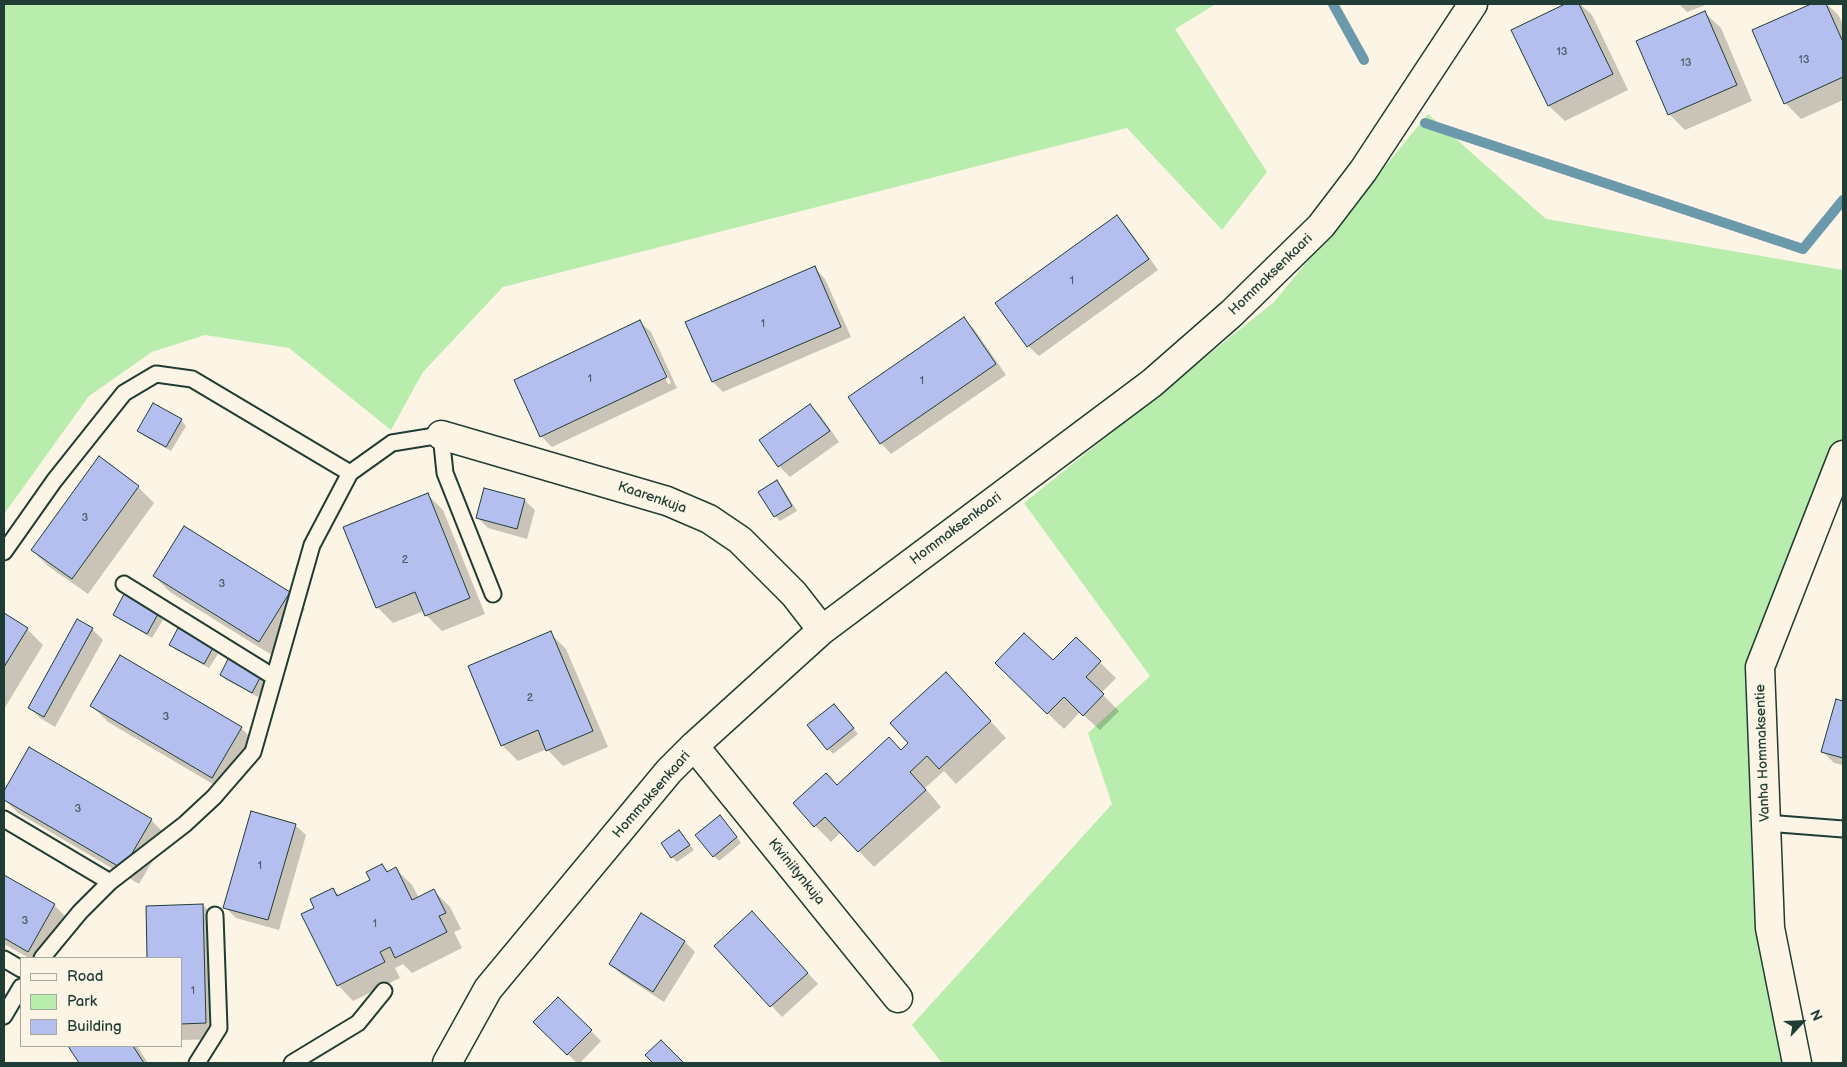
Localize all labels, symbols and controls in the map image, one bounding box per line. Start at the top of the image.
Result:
house number: 13 [1556,45,1568,59]
house number: 13 [1798,53,1810,67]
house number: 13 [1680,56,1692,70]
street label: Hommaksenkaari [1226,231,1316,319]
house number: 1 [1070,274,1074,288]
house number: 1 [761,317,765,331]
house number: 1 [588,372,592,386]
house number: 1 [920,374,924,388]
street label: Kaarenkuja [615,478,689,518]
street label: Hommaksenkaari [907,489,1005,569]
house number: 3 [82,511,88,525]
house number: 2 [402,553,408,567]
house number: 3 [219,577,225,591]
street label: Vanha Hommaksentie [1752,684,1774,822]
house number: 2 [527,691,533,705]
house number: 3 [163,710,169,724]
street label: Hommaksenkaari [610,748,694,842]
house number: 3 [75,802,81,816]
street label: Kiviniitynkuja [764,835,828,909]
house number: 1 [258,859,262,873]
house number: 3 [22,914,28,928]
house number: 1 [373,917,377,931]
legend [20,957,182,1047]
text: Road [67,967,103,986]
house number: 1 [191,984,195,998]
text: Park [67,992,97,1011]
north arrow [1777,997,1827,1047]
text: N [1806,1007,1826,1024]
text: Building [67,1017,122,1036]

